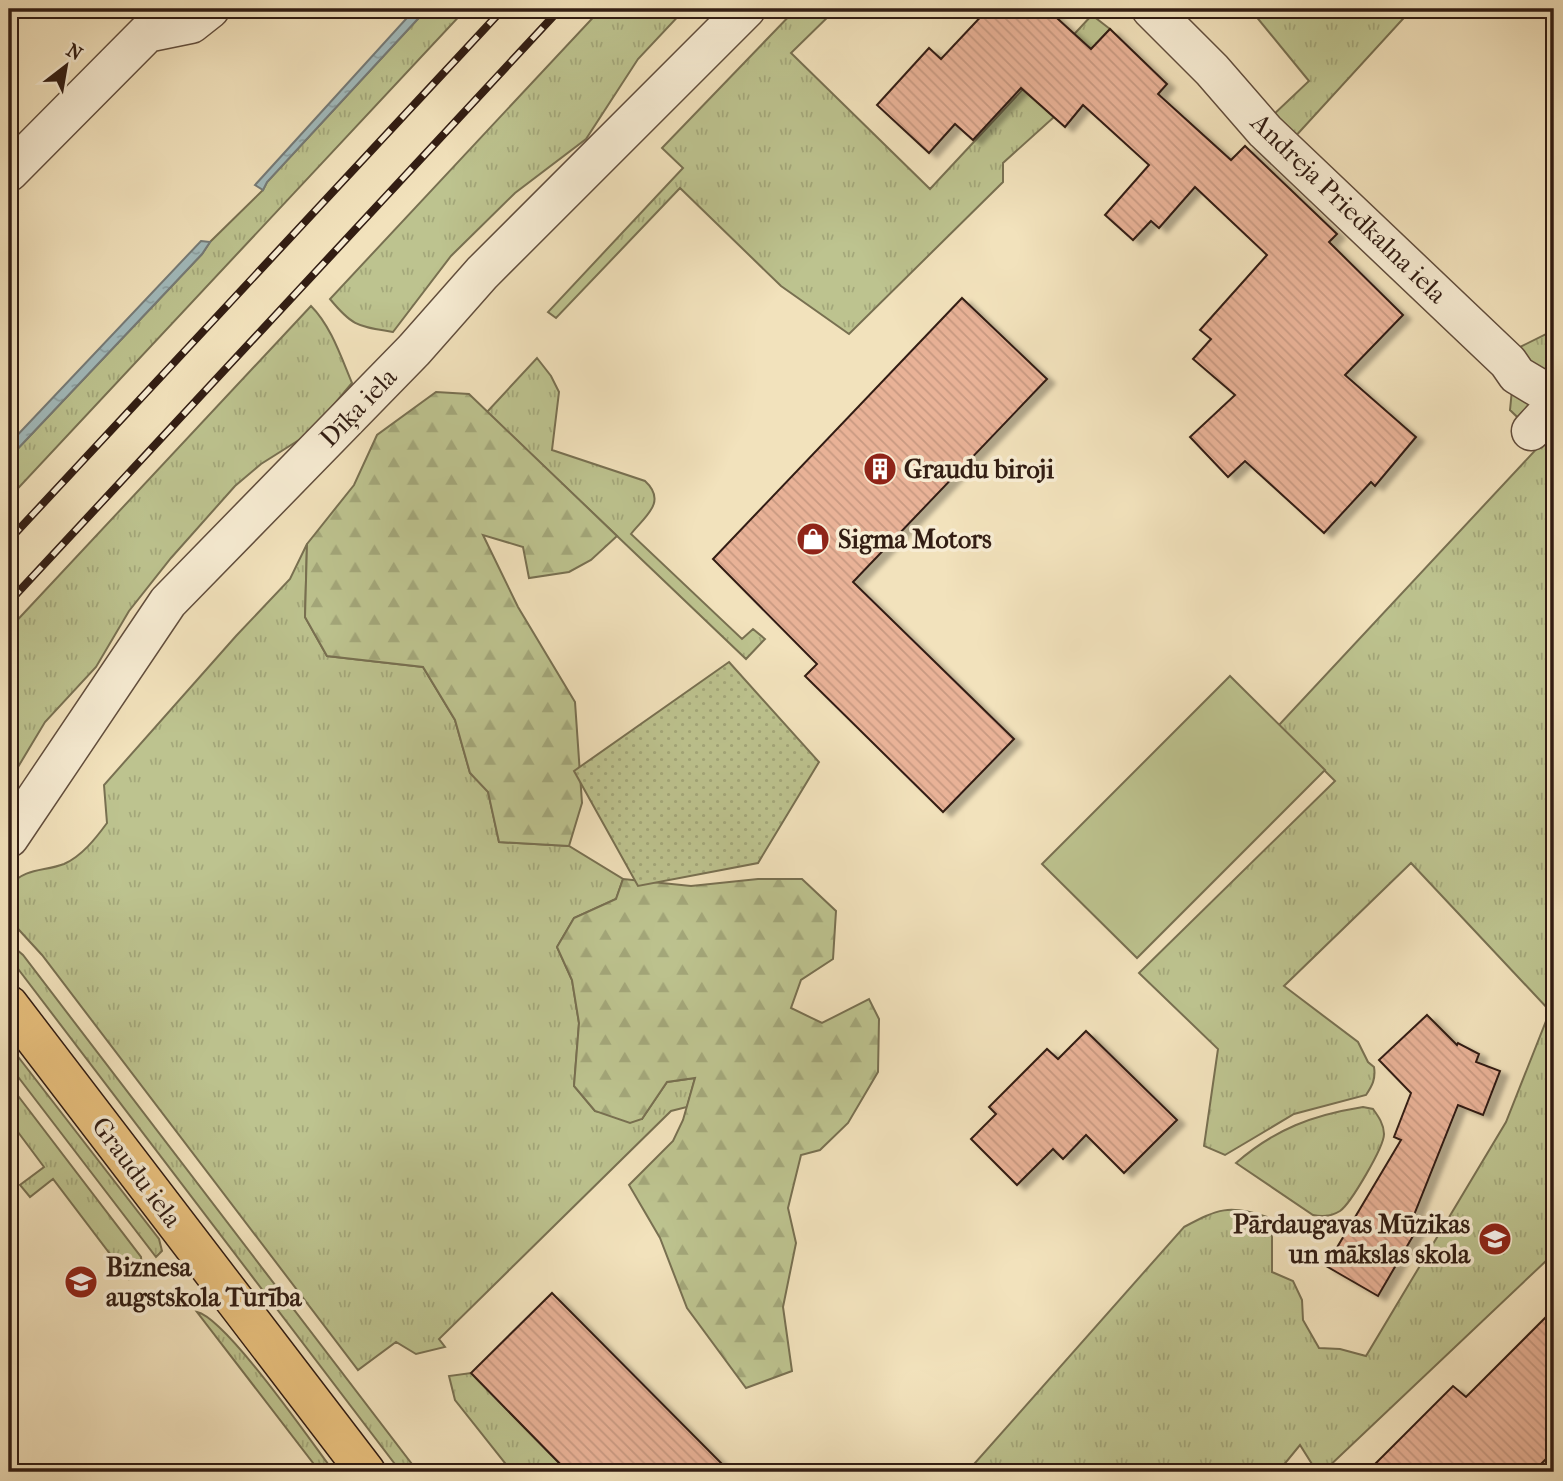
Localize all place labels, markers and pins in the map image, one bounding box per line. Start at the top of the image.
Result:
building icon: Graudu biroji [861,450,899,488]
place label: Graudu biroji [904,454,1054,485]
shop icon: Sigma Motors [794,520,832,558]
place label: Sigma Motors [838,524,992,555]
place label: Pārdaugavas Mūzikas un mākslas skola [1233,1209,1471,1270]
school or university icon: Pārdaugavas Mūzikas un mākslas skola [1476,1220,1514,1258]
place label: Biznesa augstskola Turība [106,1252,303,1313]
school or university icon: Biznesa augstskola Turība [62,1263,100,1301]

